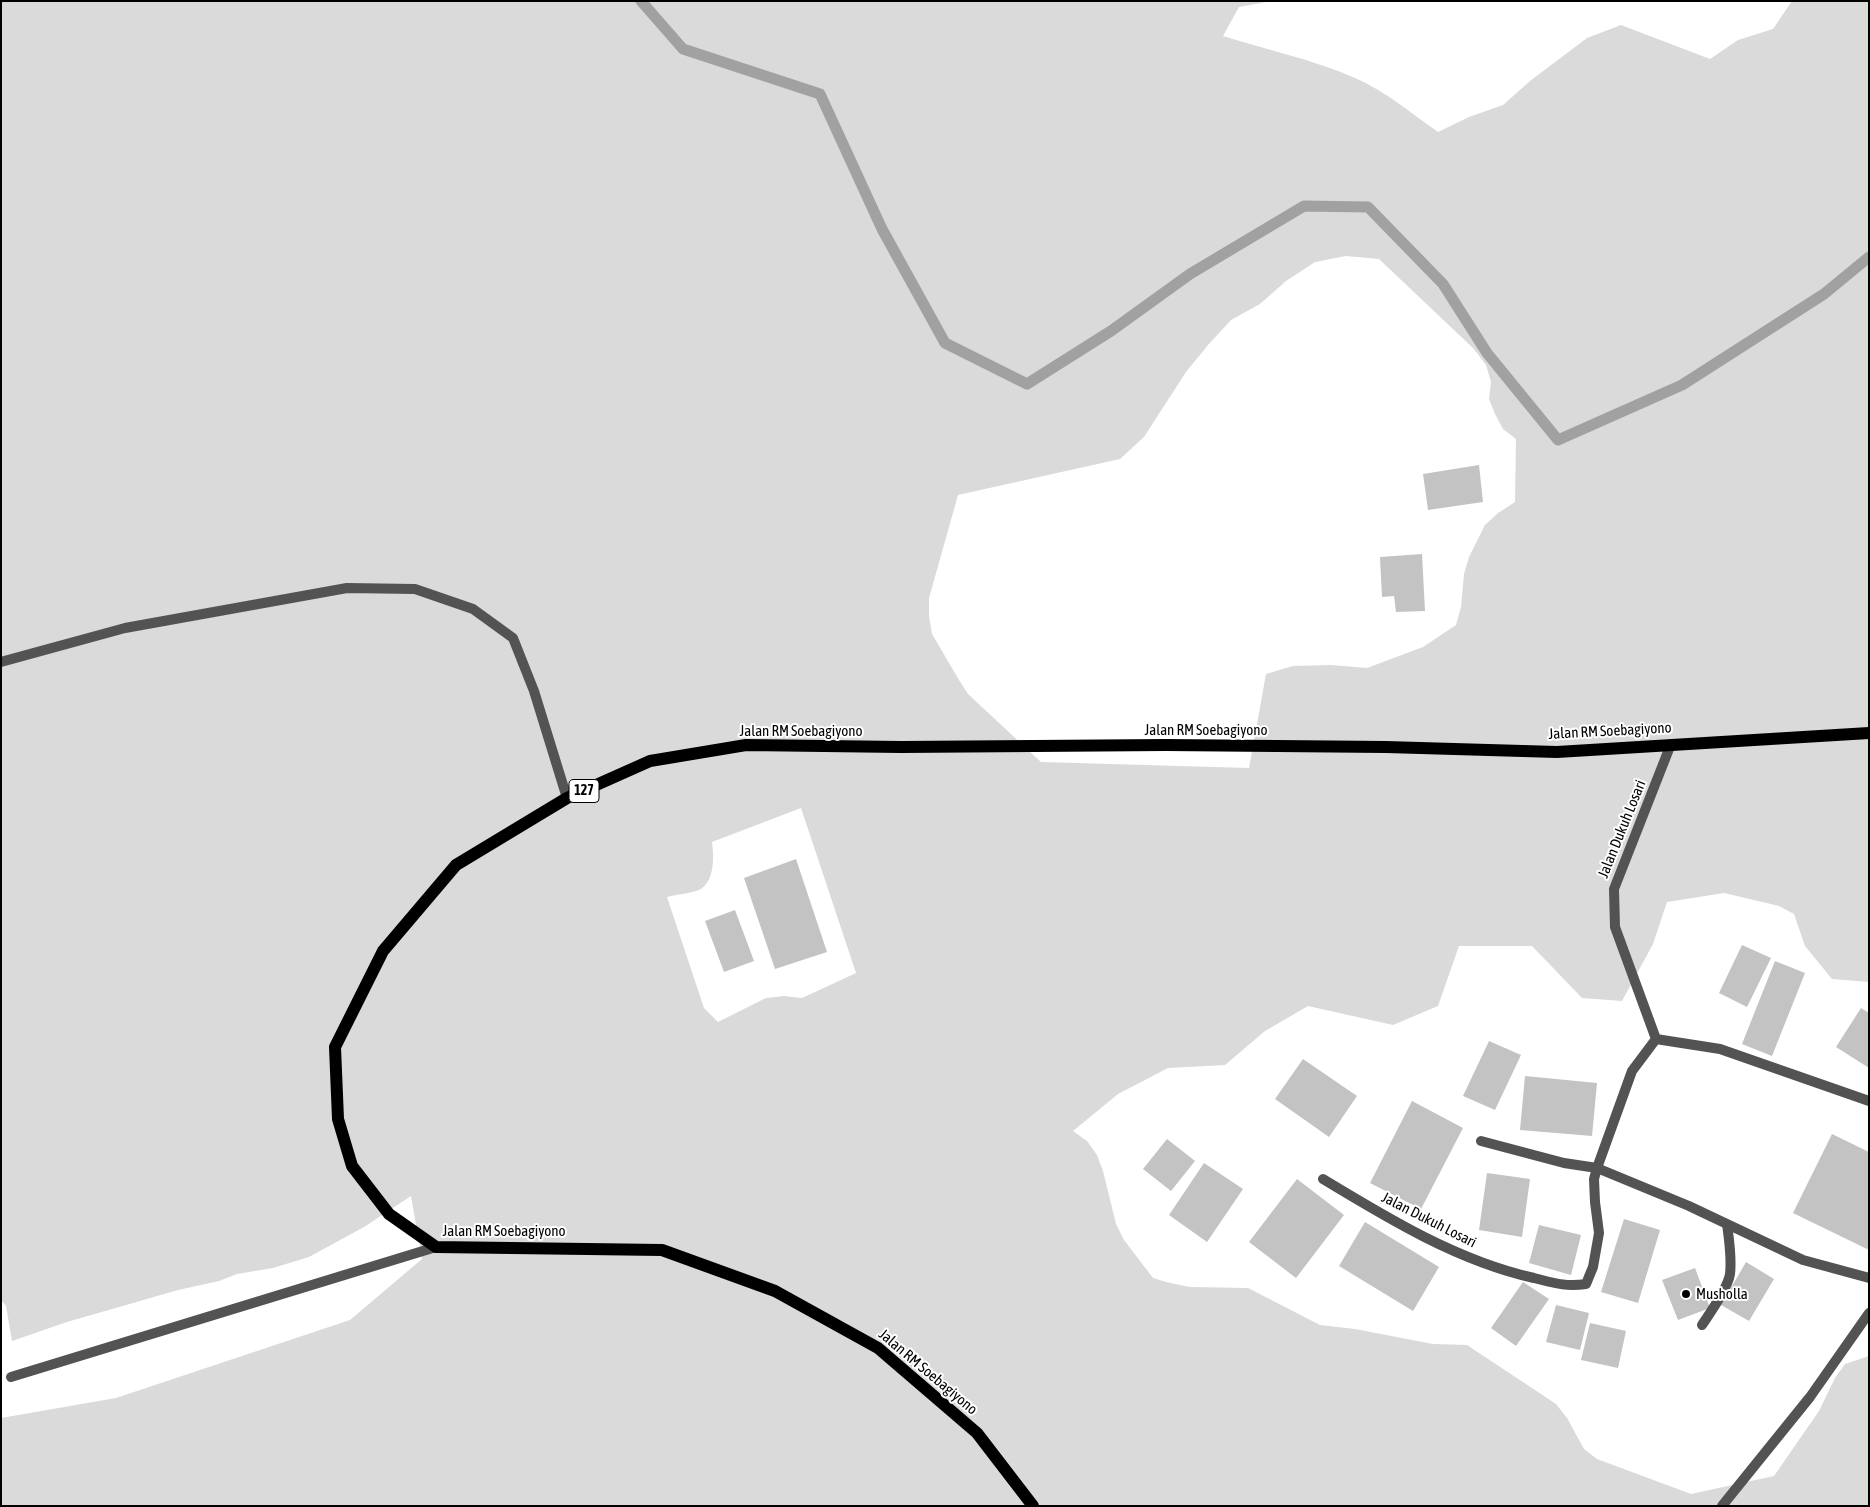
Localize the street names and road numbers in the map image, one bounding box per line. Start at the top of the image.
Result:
street label: Jalan RM Soebagiyono [1548,719,1672,743]
street label: Jalan RM Soebagiyono [1144,721,1268,739]
street label: Jalan RM Soebagiyono [739,722,863,740]
street label: Jalan Dukuh Losari [1594,777,1650,881]
road number: 127 [569,779,599,802]
street label: Jalan Dukuh Losari [1379,1188,1479,1252]
street label: Jalan RM Soebagiyono [442,1222,566,1240]
street label: Jalan RM Soebagiyono [875,1326,981,1418]

